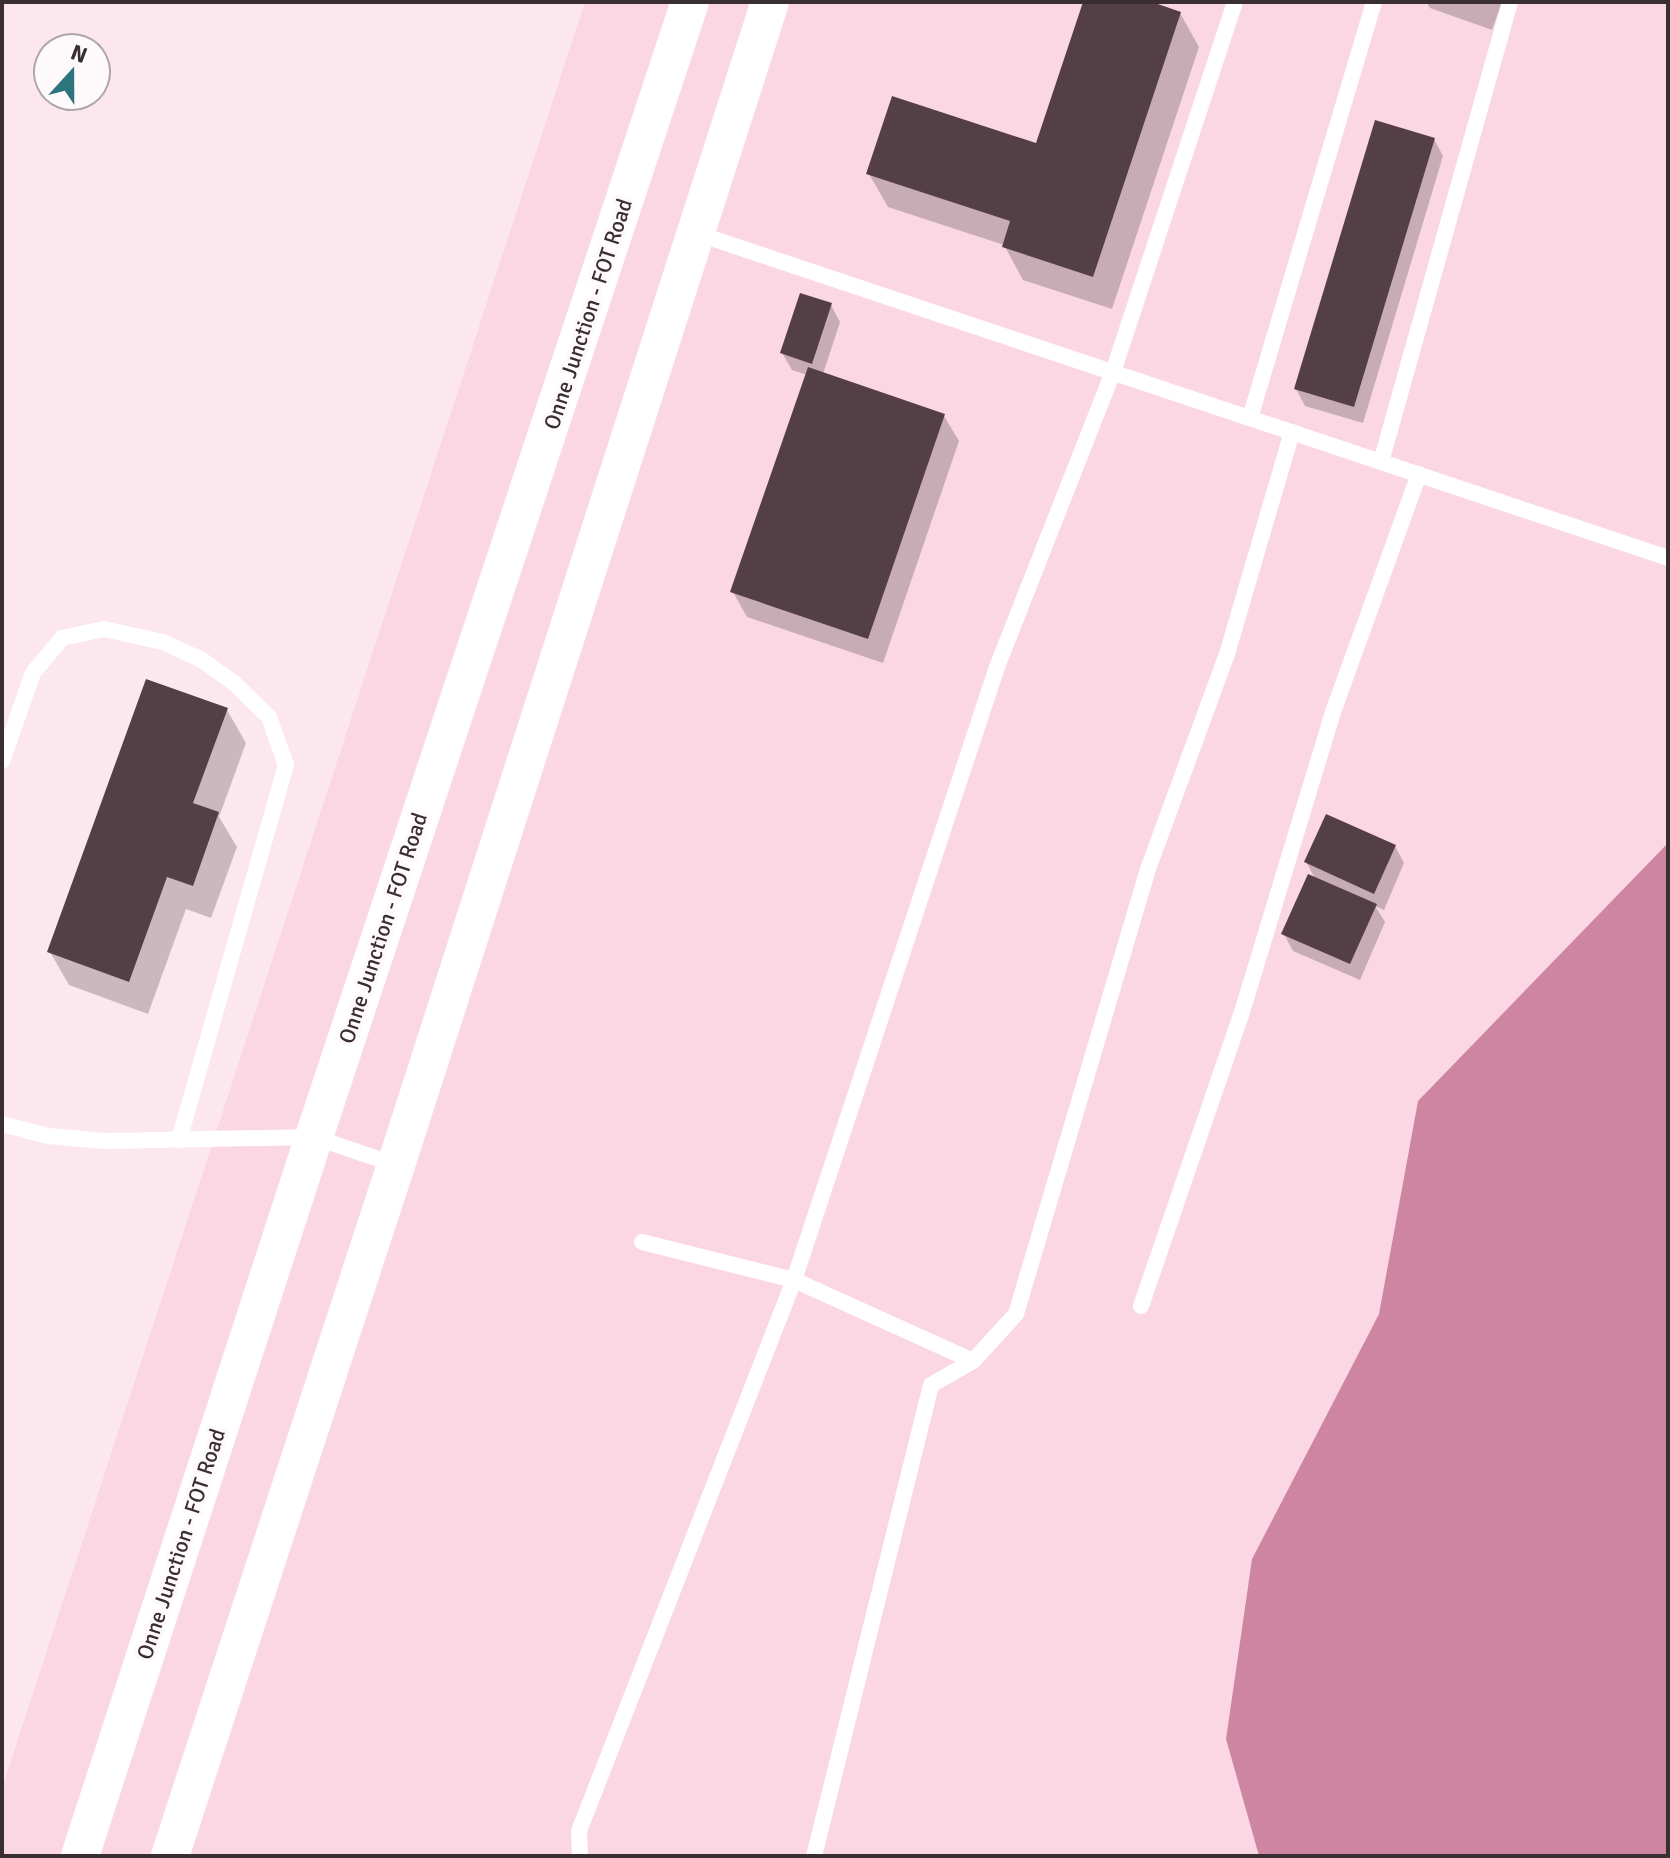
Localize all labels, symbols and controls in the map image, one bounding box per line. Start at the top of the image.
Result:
north arrow [32,32,112,112]
text: N [67,38,91,69]
street label: Onne Junction - FOT Road [538,195,638,433]
street label: Onne Junction - FOT Road [333,809,433,1047]
street label: Onne Junction - FOT Road [131,1425,231,1663]

